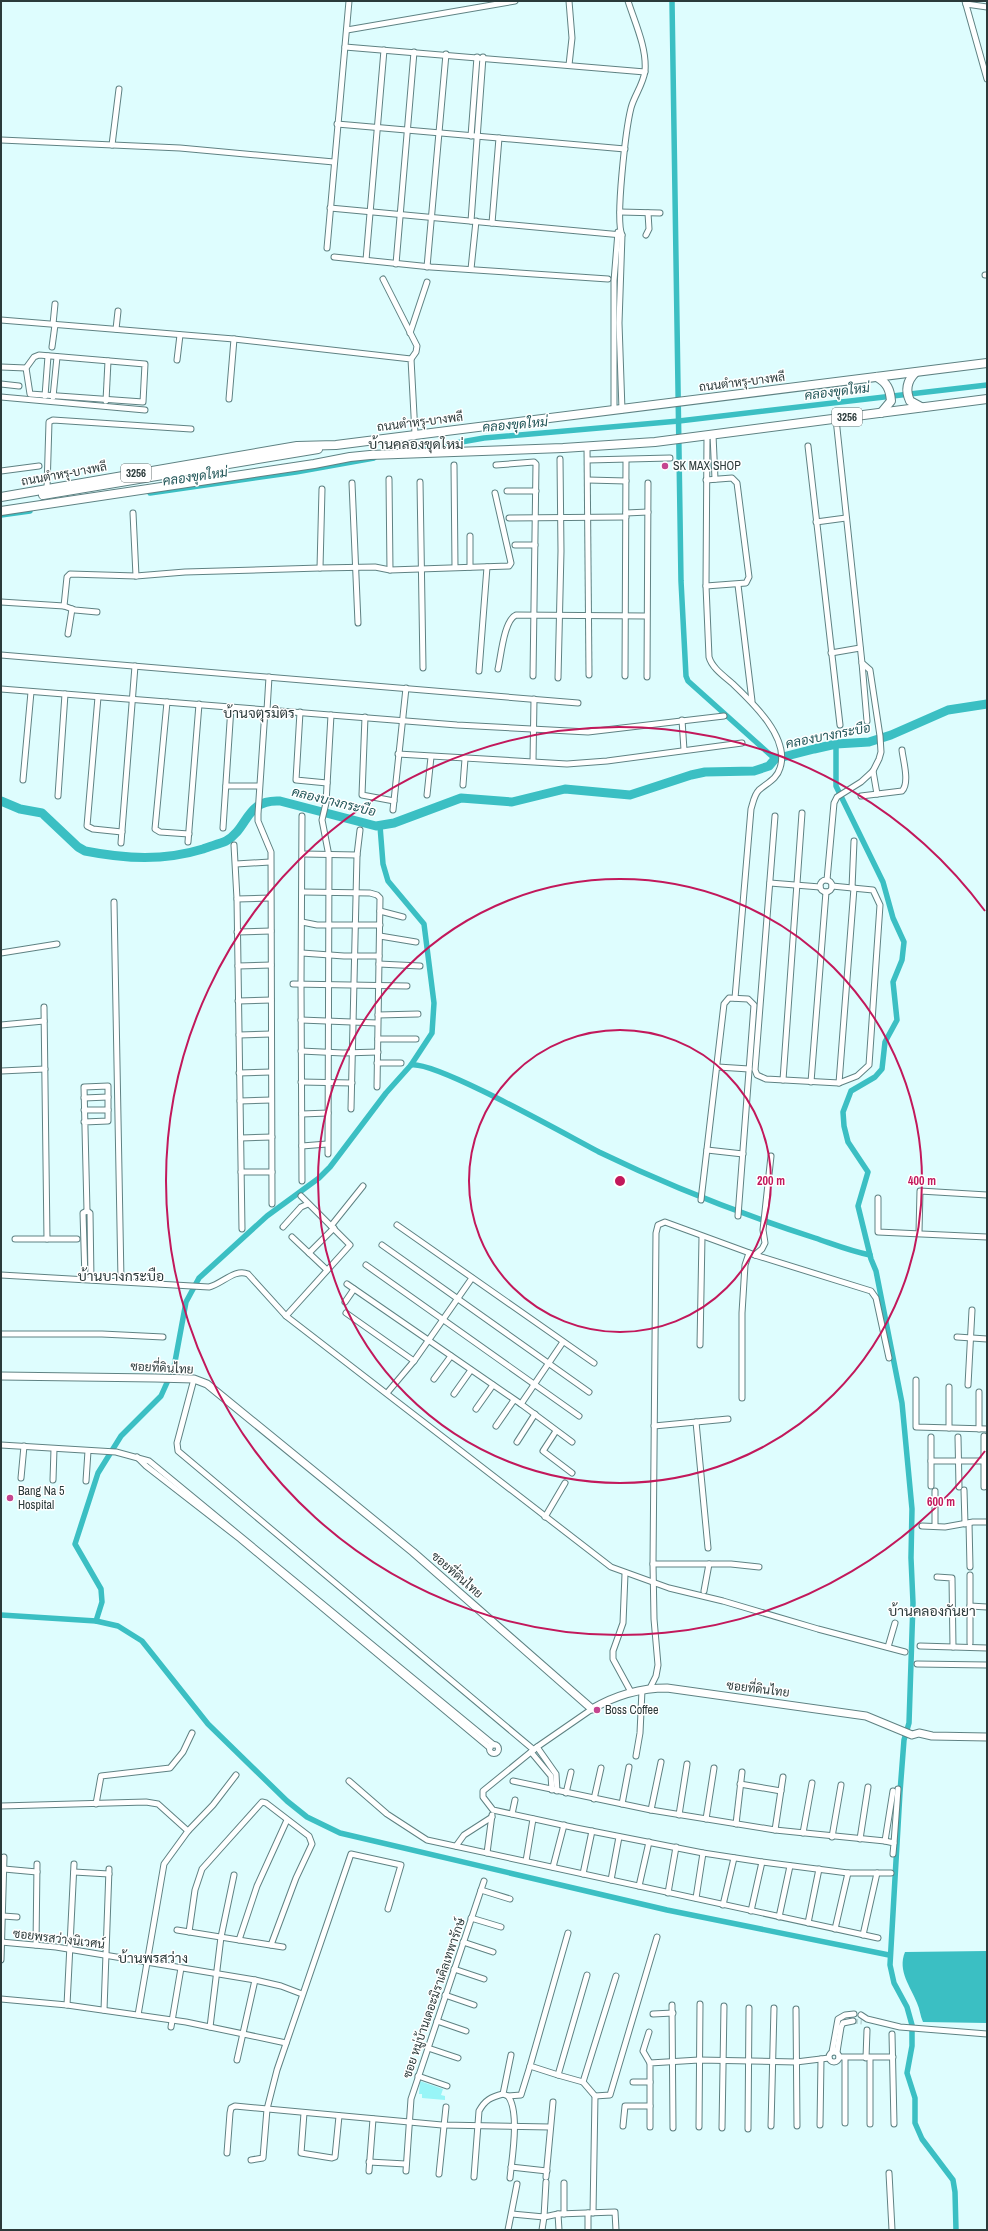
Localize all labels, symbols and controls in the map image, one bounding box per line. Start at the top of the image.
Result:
street label: ถนนตำหรุ-บางพลี [698,369,786,396]
water label: คลองขุดใหม่ [803,379,872,405]
road number: 3256 [832,408,862,426]
street label: ถนนตำหรุ-บางพลี [376,409,464,436]
water label: คลองขุดใหม่ [482,413,550,437]
district label: บ้านคลองขุดใหม่ [368,435,464,454]
place label: SK MAX SHOP [673,458,741,474]
street label: ถนนตำหรุ-บางพลี [20,459,108,490]
marker: SK MAX SHOP [660,461,670,471]
water label: คลองขุดใหม่ [161,463,230,490]
road number: 3256 [121,464,151,482]
district label: บ้านจตุรมิตร [223,704,295,723]
water label: คลองบางกระบือ [784,718,872,752]
water label: คลองบางกระบือ [290,782,378,820]
text: 200 m [757,1173,785,1189]
text: 400 m [908,1173,936,1189]
centre of rings [613,1174,627,1188]
district label: บ้านบางกระบือ [78,1267,164,1285]
street label: ซอยที่ดินไทย [130,1355,194,1378]
place label: Bang Na 5 Hospital [18,1483,65,1513]
marker: Bang Na 5 Hospital [5,1493,15,1503]
text: 600 m [927,1494,955,1510]
street label: ซอยที่ดินไทย [428,1546,488,1602]
district label: บ้านคลองกันยา [888,1602,976,1620]
street label: ซอยที่ดินไทย [726,1674,791,1701]
place label: Boss Coffee [605,1702,658,1718]
marker: Boss Coffee [592,1705,602,1715]
street label: ซอย หมู่บ้านเดอะมิราเคิลเทพารักษ์ [399,1915,469,2080]
street label: ซอยพรสว่างนิเวศน์ [12,1925,106,1953]
district label: บ้านพรสว่าง [118,1949,188,1967]

